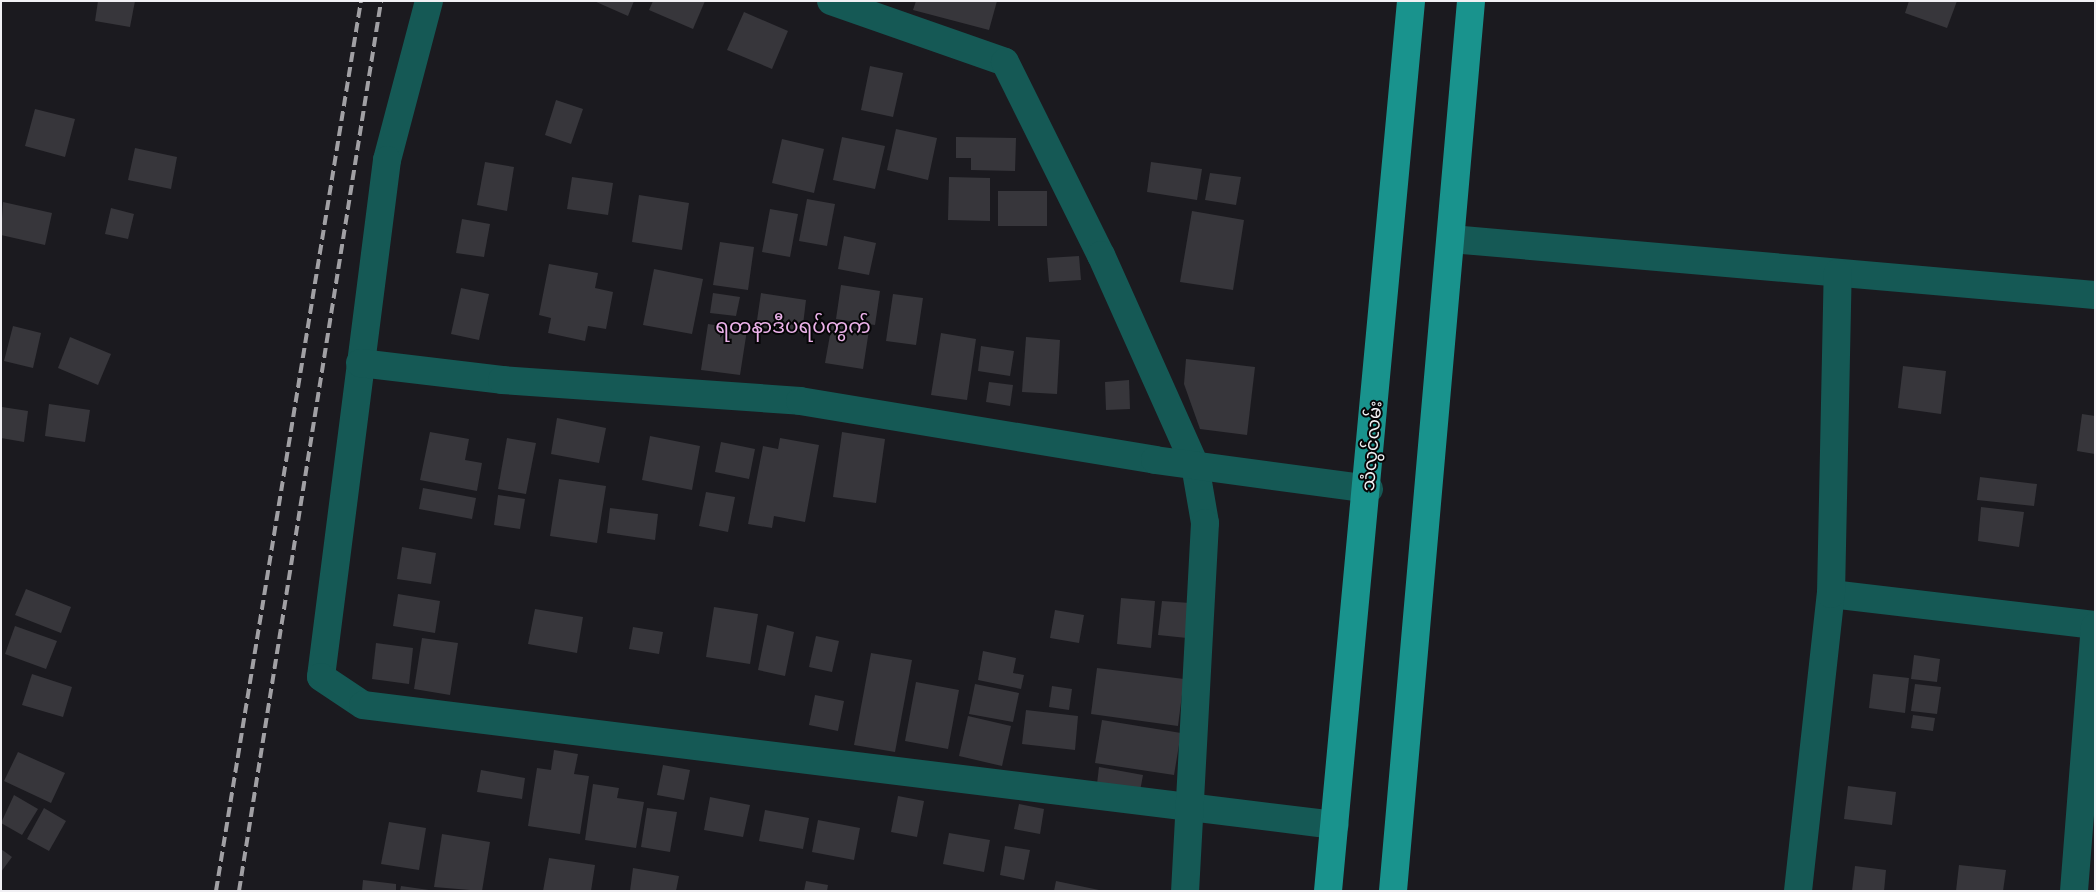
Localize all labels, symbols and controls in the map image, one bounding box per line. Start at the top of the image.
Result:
district label: ရတနာဒီပရပ်ကွက် [715,314,871,338]
street label: သံလွင်လမ်း [1357,400,1387,492]

